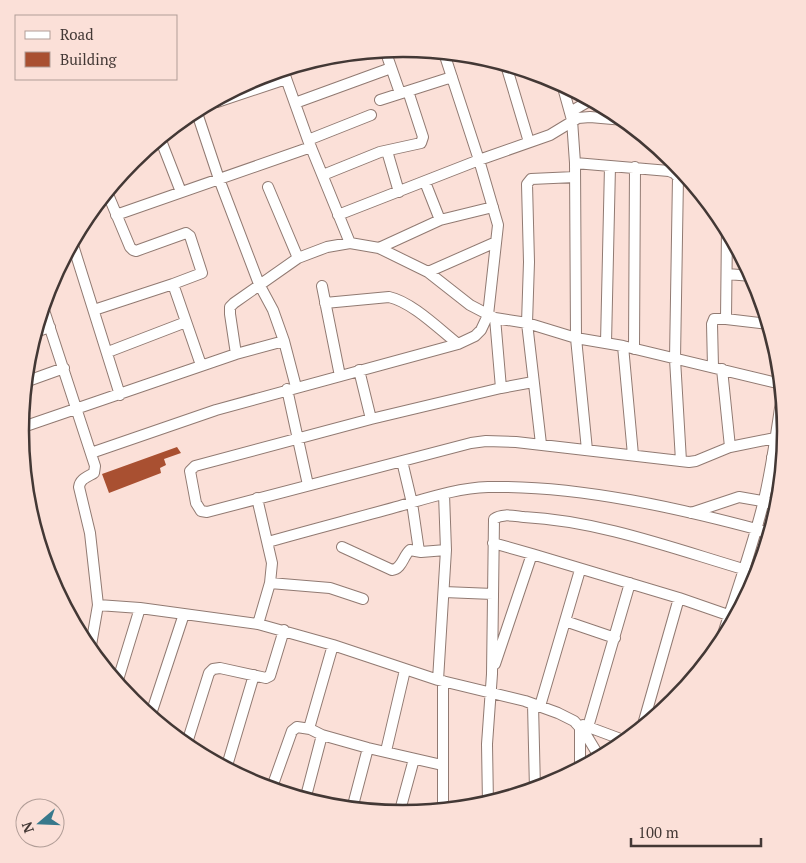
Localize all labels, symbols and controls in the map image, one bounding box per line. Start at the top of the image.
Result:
legend [15,15,178,80]
text: Road [60,24,93,44]
text: Building [60,49,118,69]
north arrow [15,798,65,848]
scale bar [631,816,761,848]
text: N [16,819,38,836]
text: 100 m [638,822,679,842]

